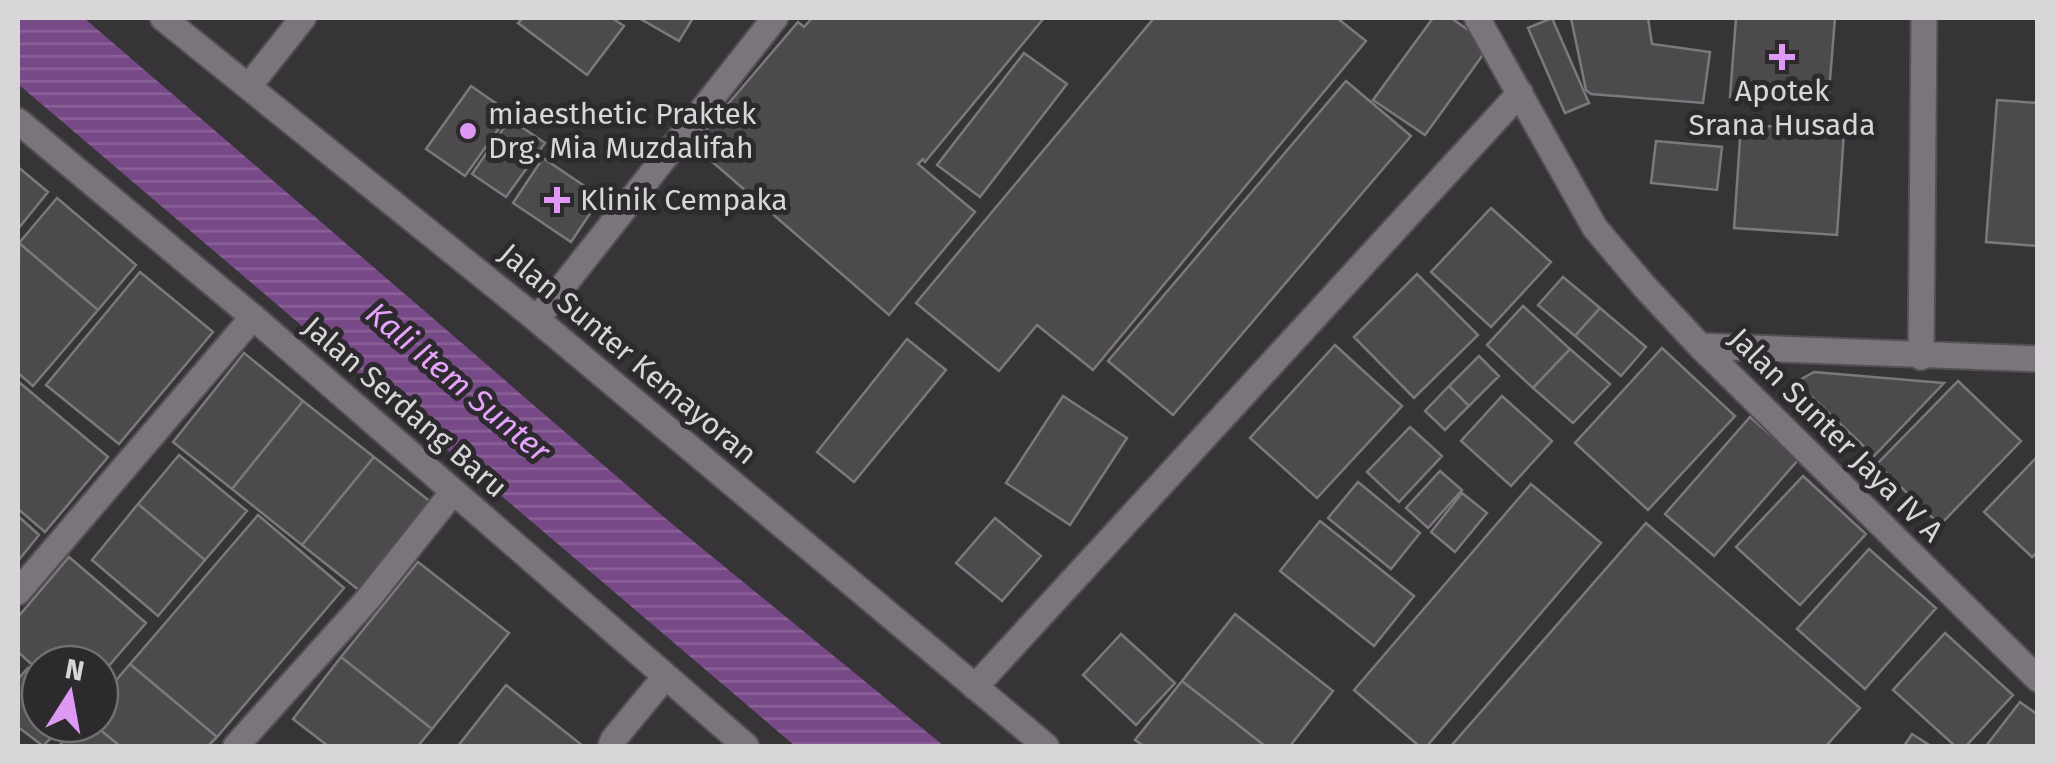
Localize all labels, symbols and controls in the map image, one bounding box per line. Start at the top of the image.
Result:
marker: Apotek Srana Husada [1771,46,1793,68]
place label: Apotek Srana Husada [1688,73,1876,143]
place label: miaesthetic Praktek Drg. Mia Muzdalifah [488,96,757,166]
marker: miaesthetic Praktek Drg. Mia Muzdalifah [457,120,479,142]
place label: Klinik Cempaka [580,182,788,218]
marker: Klinik Cempaka [544,187,570,213]
street label: Jalan Sunter Kemayoran [492,236,764,472]
water label: Kali Item Sunter [358,294,559,471]
street label: Jalan Serdang Baru [296,309,514,505]
street label: Jalan Sunter Jaya IV A [1722,321,1951,550]
north arrow [20,644,120,744]
text: N [62,652,87,688]

